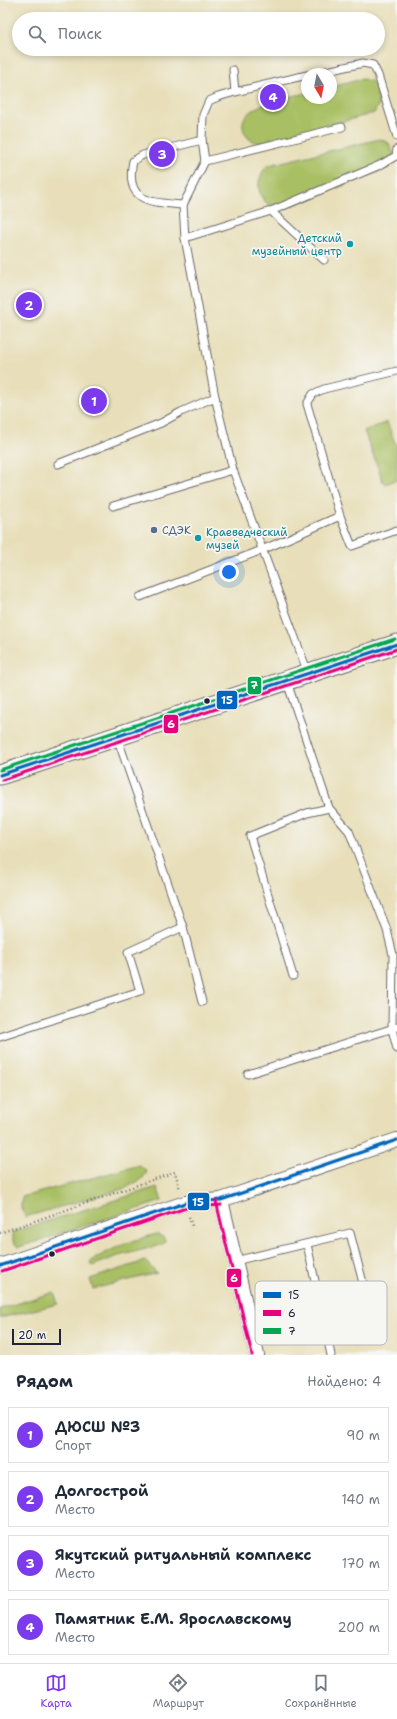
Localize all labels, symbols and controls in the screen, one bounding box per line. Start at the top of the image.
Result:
search box [12,12,385,56]
icon: search [26,23,48,45]
text: Поиск [58,24,102,44]
north arrow [301,68,337,104]
pin: 4 [260,82,286,112]
pin: 3 [149,139,175,169]
place label: Детский музейный центр [252,231,342,259]
marker: Детский музейный центр [345,239,355,249]
pin: 2 [16,290,42,320]
pin: 1 [81,386,107,416]
place label: СДЭК [162,523,191,538]
marker: СДЭК [149,525,159,535]
place label: Краеведческий музей [206,525,287,553]
marker: Краеведческий музей [193,533,203,543]
your location [219,562,239,582]
line badge: 7 [247,676,262,695]
text: 7 [250,678,258,693]
line badge: 15 [216,690,238,710]
text: 15 [221,693,233,708]
unlabelled marker [202,696,212,706]
line badge: 6 [163,714,179,734]
text: 6 [167,717,175,732]
line badge: 15 [187,1192,210,1211]
text: 15 [192,1195,204,1210]
unlabelled marker [47,1249,57,1259]
line badge: 6 [226,1268,242,1288]
text: 6 [230,1271,238,1286]
legend [255,1281,387,1345]
text: 15 [288,1288,299,1303]
text: 6 [288,1306,296,1321]
text: 7 [288,1324,296,1339]
scale bar [12,1327,61,1346]
text: 20 m [18,1328,46,1343]
text: Рядом [16,1370,73,1392]
text: Найдено: 4 [307,1373,381,1390]
text: ДЮСШ №3 [55,1417,140,1437]
text: 1 [27,1427,33,1444]
text: 90 m [346,1427,380,1444]
text: Спорт [55,1437,91,1454]
text: Долгострой [55,1481,148,1501]
text: 2 [25,1491,35,1508]
text: 140 m [341,1491,380,1508]
text: Место [55,1501,95,1518]
text: Якутский ритуальный комплекс [55,1545,312,1565]
text: 3 [25,1555,35,1572]
text: 170 m [342,1555,380,1572]
text: Место [55,1565,95,1582]
text: Памятник Е.М. Ярославскому [55,1609,292,1629]
text: 4 [25,1619,35,1636]
text: 200 m [338,1619,380,1636]
text: Место [55,1629,95,1646]
tab: Карта [40,1672,72,1711]
tab: Маршрут [153,1672,204,1711]
tab: Сохранённые [285,1672,357,1711]

